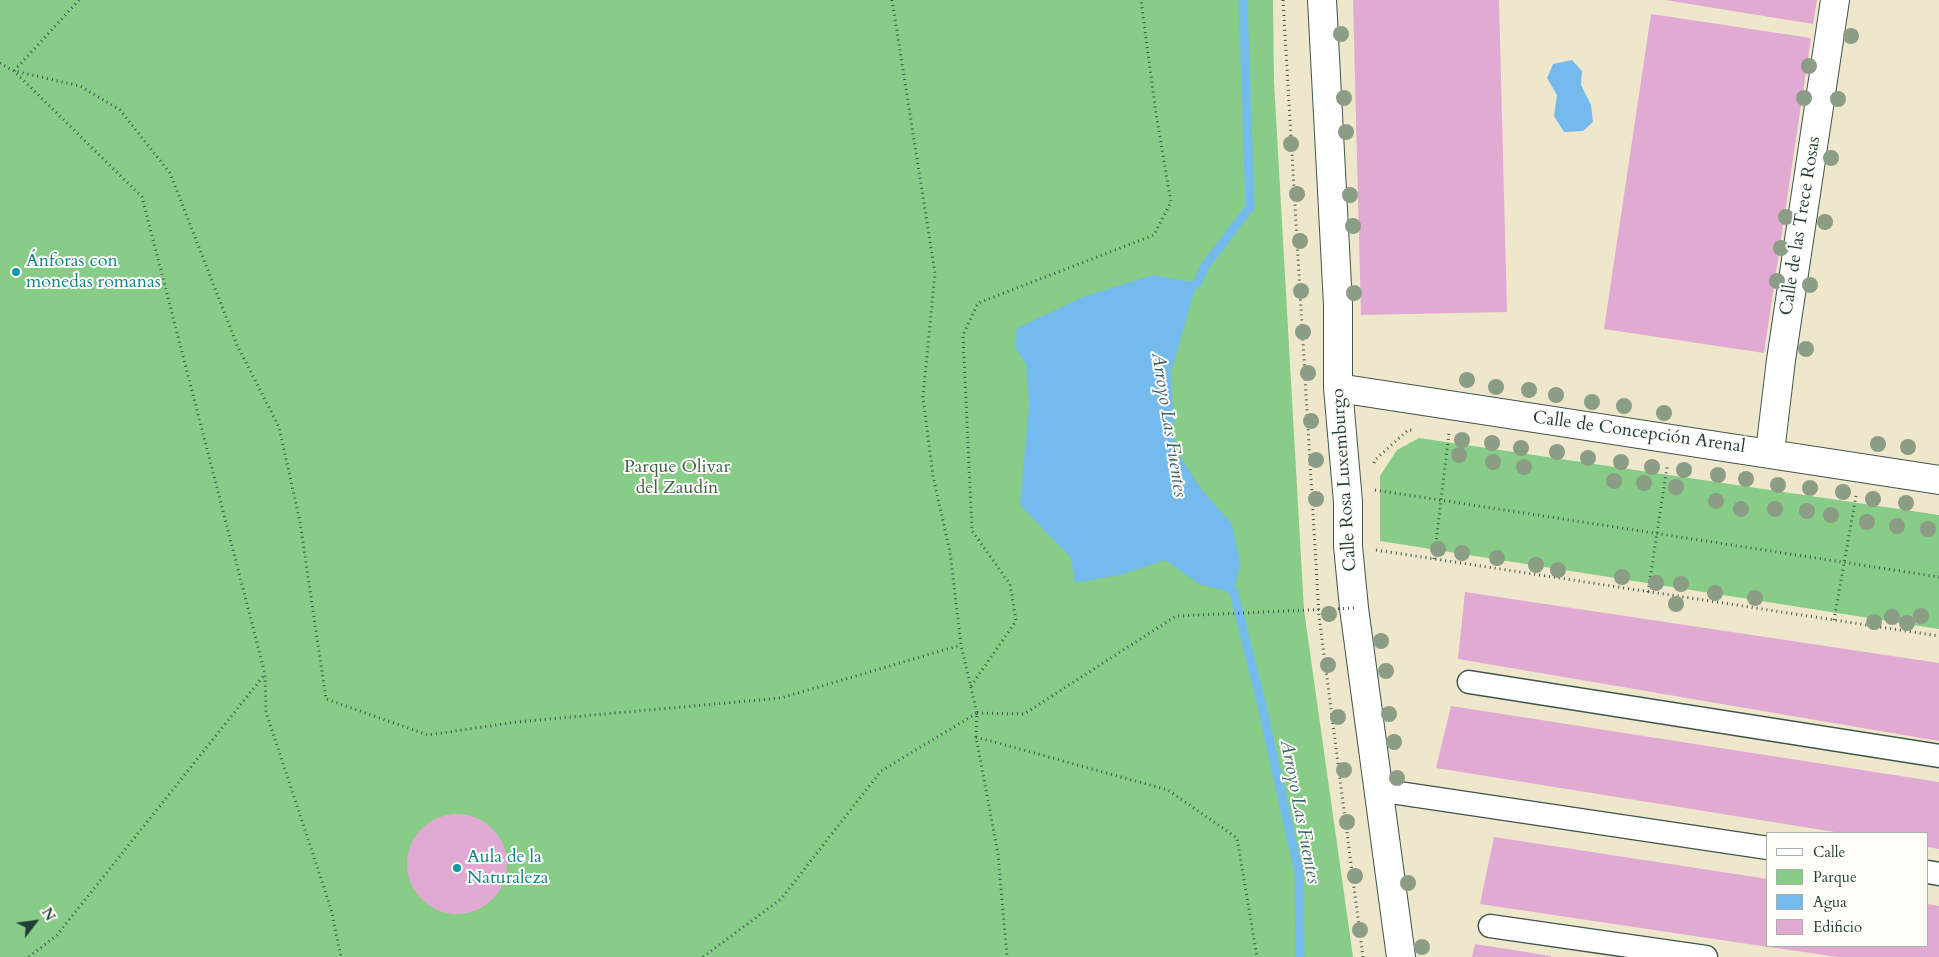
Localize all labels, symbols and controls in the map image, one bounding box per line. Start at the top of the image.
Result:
street label: Calle de las Trece Rosas [1776,135,1826,317]
place label: Ánforas con monedas romanas [26,251,161,294]
marker: Ánforas con monedas romanas [10,266,22,278]
water label: Arroyo Las Fuentes [1145,351,1191,499]
street label: Calle Rosa Luxemburgo [1328,388,1362,572]
street label: Calle de Concepción Arenal [1531,407,1747,459]
park label: Parque Olivar del Zaudín [624,457,730,499]
water label: Arroyo Las Fuentes [1274,738,1324,886]
legend [1766,832,1929,947]
text: Calle [1813,842,1845,862]
place label: Aula de la Naturaleza [467,847,549,890]
marker: Aula de la Naturaleza [451,862,463,874]
text: Parque [1813,867,1857,887]
text: Agua [1813,892,1847,912]
north arrow [10,897,60,947]
text: N [37,904,60,924]
text: Edificio [1813,917,1862,937]

